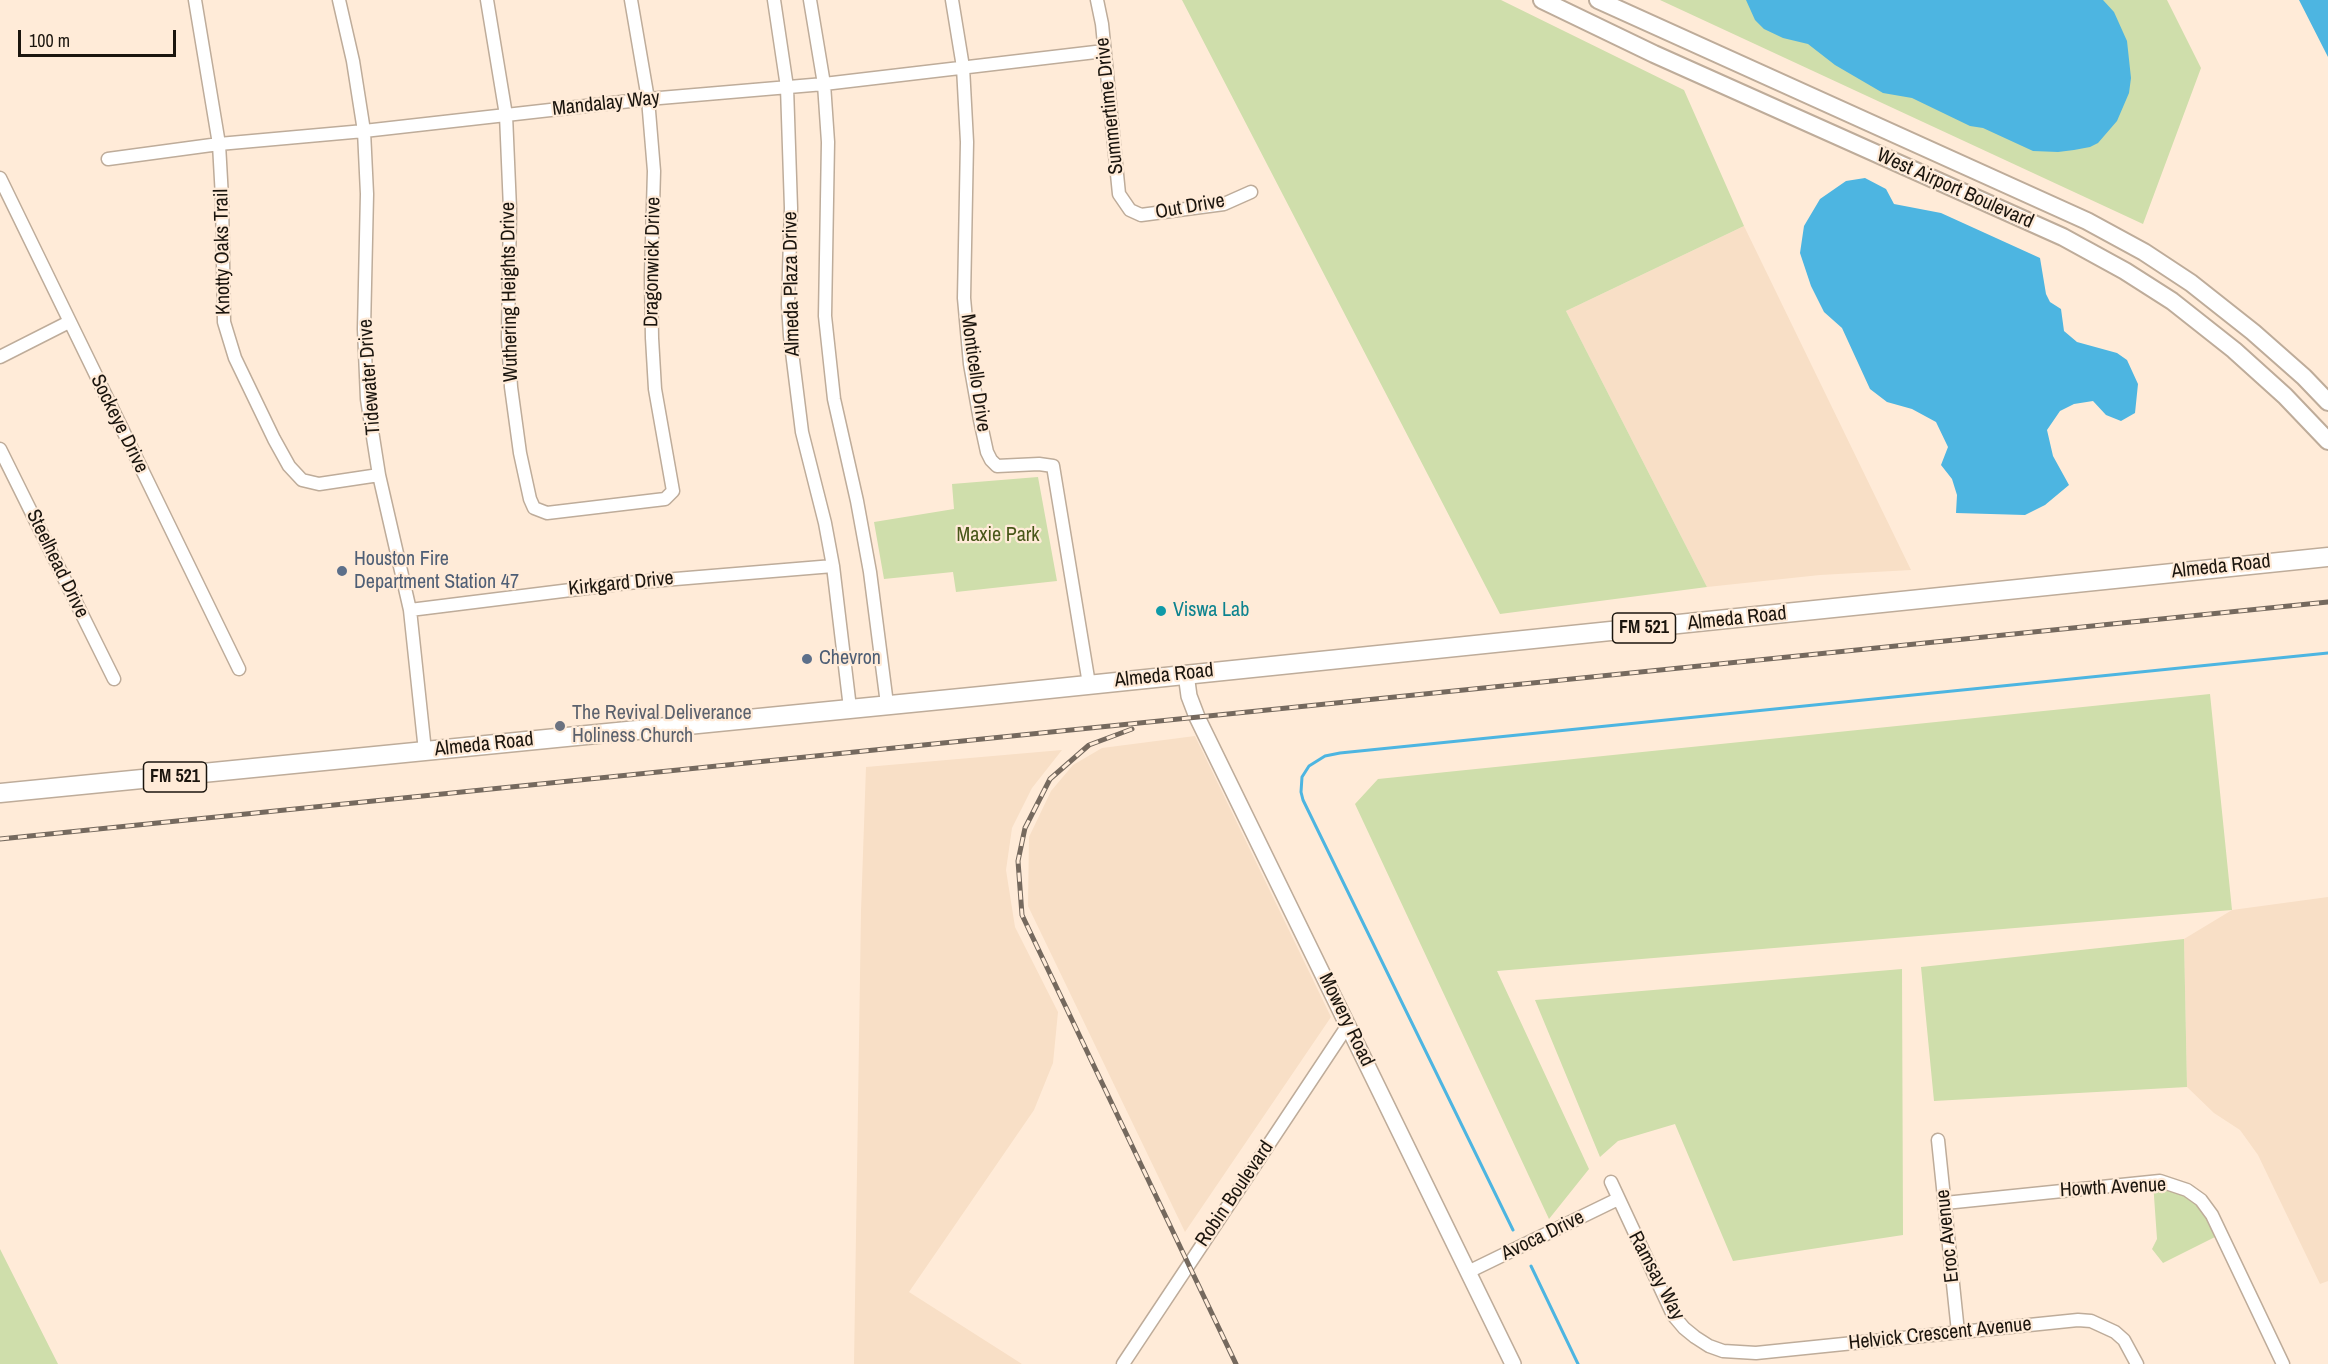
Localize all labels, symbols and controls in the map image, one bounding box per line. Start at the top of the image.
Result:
scale bar [21,18,178,56]
text: 100 m [29,28,70,53]
street label: Summertime Drive [1091,36,1129,176]
street label: Mandalay Way [551,86,661,122]
street label: West Airport Boulevard [1873,144,2037,234]
street label: Knotty Oaks Trail [210,189,236,315]
street label: Out Drive [1153,189,1227,225]
street label: Dragonwick Drive [640,197,666,327]
street label: Wuthering Heights Drive [496,202,524,382]
street label: Almeda Plaza Drive [779,211,805,357]
street label: Monticello Drive [955,313,995,433]
street label: Tidewater Drive [354,318,386,436]
street label: Sockeye Drive [85,371,153,477]
street label: Steelhead Drive [20,506,94,622]
park label: Maxie Park [957,524,1039,548]
place label: Houston Fire Department Station 47 [354,548,519,595]
street label: Almeda Road [2170,550,2272,584]
marker: Houston Fire Department Station 47 [335,564,349,578]
street label: Kirkgard Drive [567,567,675,601]
place label: Viswa Lab [1173,599,1249,623]
street label: Almeda Road [1686,602,1788,636]
marker: Viswa Lab [1154,604,1168,618]
road number: FM 521 [1612,613,1676,643]
place label: Chevron [819,647,881,671]
marker: Chevron [800,652,814,666]
street label: Almeda Road [1113,659,1215,693]
place label: The Revival Deliverance Holiness Church [572,702,752,749]
marker: The Revival Deliverance Holiness Church [553,719,567,733]
street label: Almeda Road [433,728,535,762]
road number: FM 521 [144,762,207,792]
street label: Mowery Road [1313,969,1379,1071]
street label: Robin Boulevard [1191,1137,1279,1251]
street label: Howth Avenue [2059,1173,2167,1203]
street label: Eroc Avenue [1931,1188,1965,1284]
street label: Avoca Drive [1498,1206,1588,1266]
street label: Ramsay Way [1623,1228,1689,1324]
street label: Helvick Crescent Avenue [1847,1312,2033,1356]

